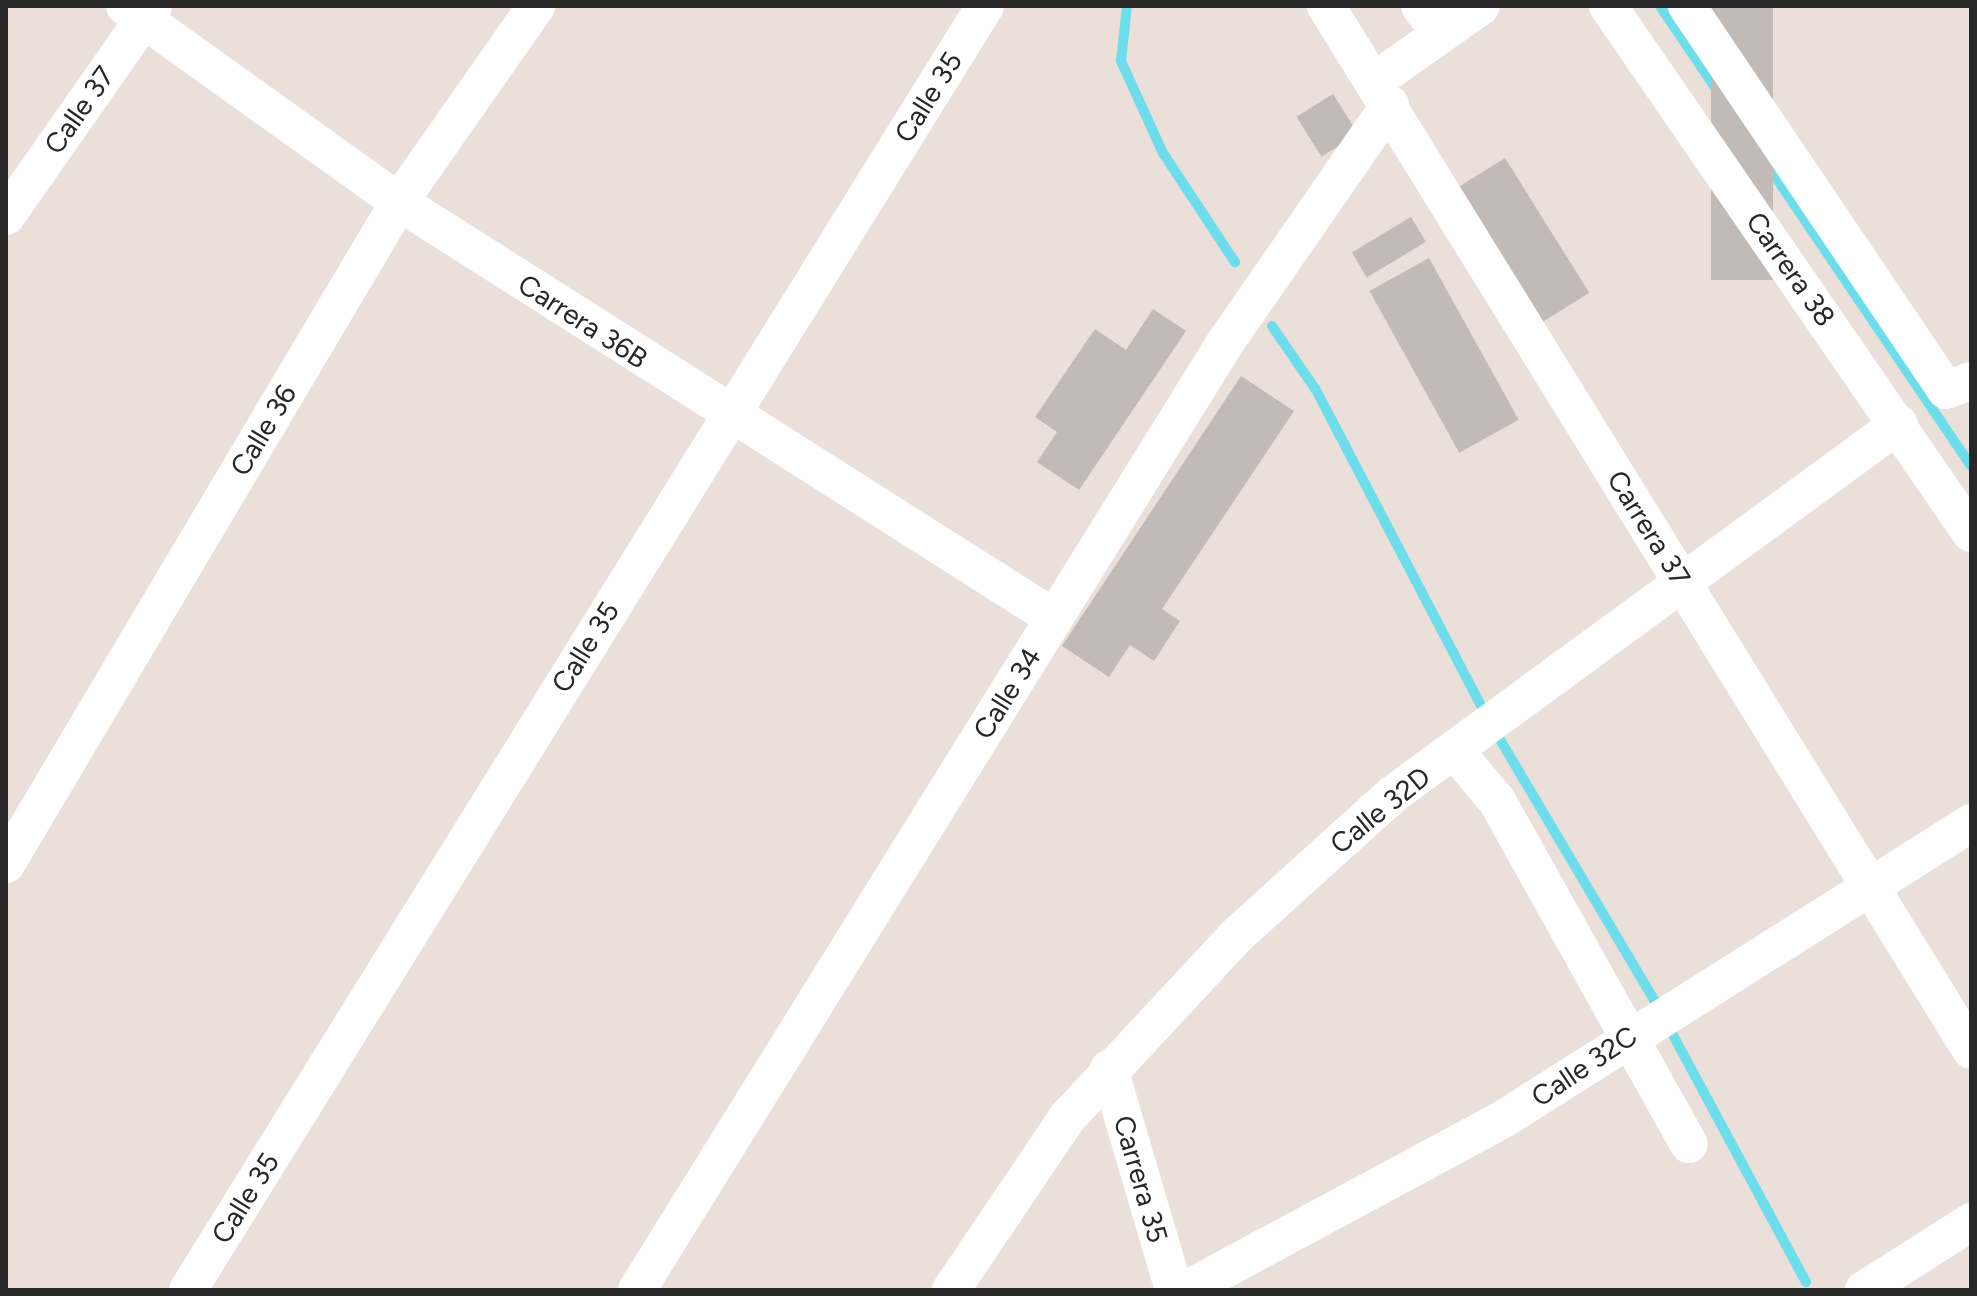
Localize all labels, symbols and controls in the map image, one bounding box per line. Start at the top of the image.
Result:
street label: Calle 35 [887,46,969,148]
street label: Calle 37 [37,60,121,160]
street label: Carrera 38 [1739,205,1843,333]
street label: Carrera 36B [512,267,654,375]
street label: Calle 36 [223,378,303,482]
street label: Carrera 37 [1600,464,1698,592]
street label: Calle 35 [544,596,626,698]
street label: Calle 34 [966,641,1048,745]
street label: Calle 32D [1323,759,1437,861]
street label: Calle 32C [1525,1019,1643,1113]
street label: Carrera 35 [1107,1112,1175,1246]
street label: Calle 35 [204,1147,286,1249]

